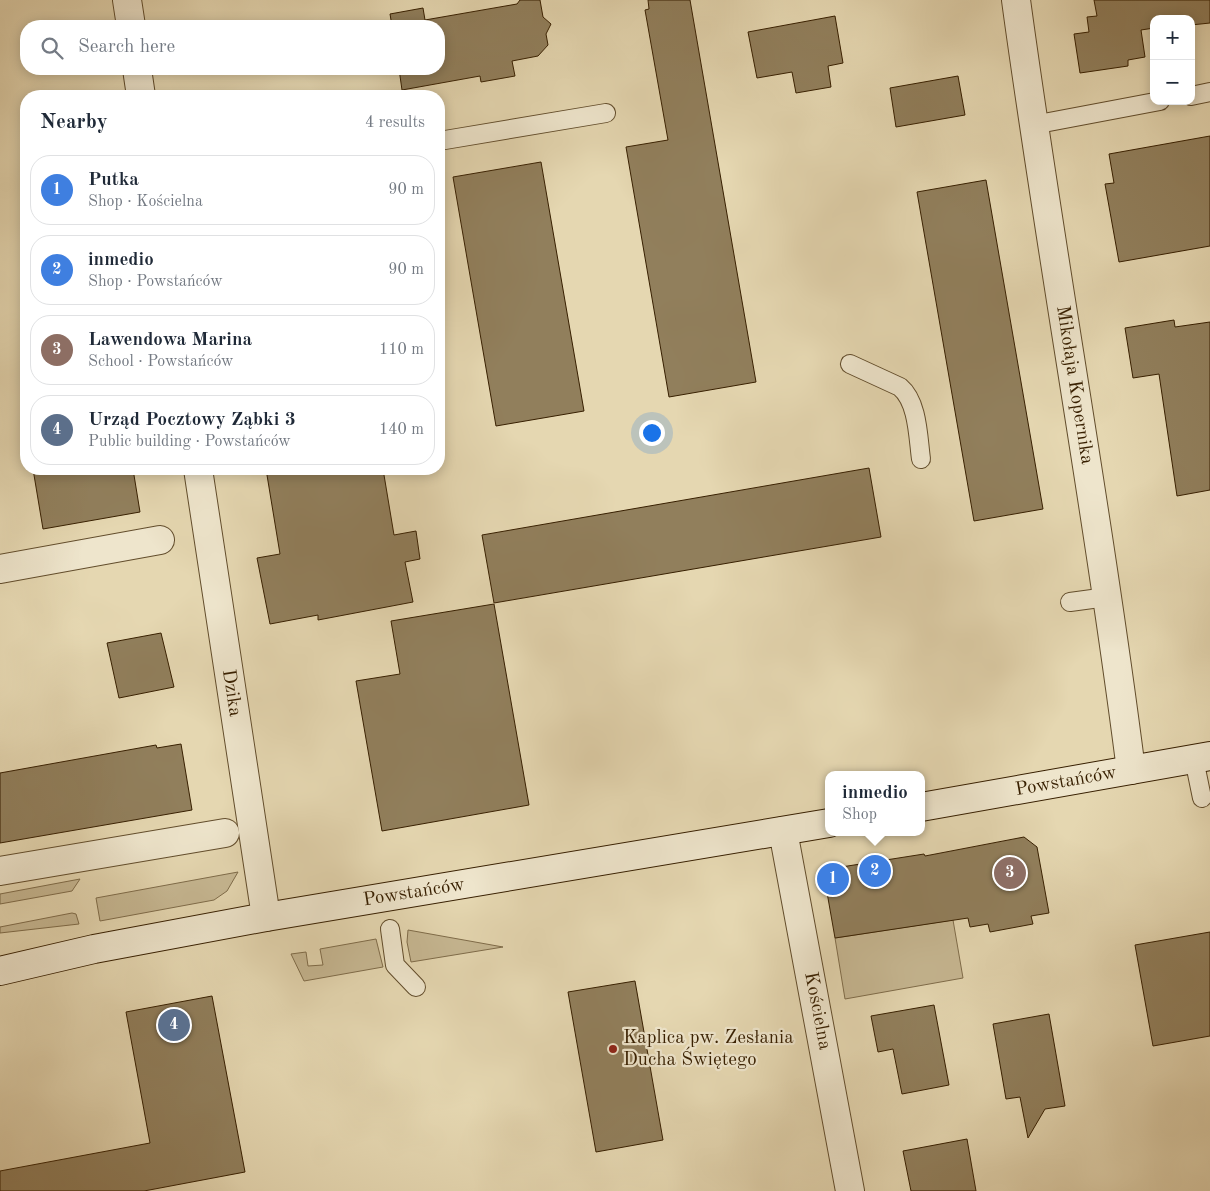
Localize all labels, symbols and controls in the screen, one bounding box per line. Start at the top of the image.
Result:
map controls [1150,15,1195,105]
button: + [1150,15,1195,60]
search box [20,20,445,75]
icon: search [38,34,66,62]
text: Search here [78,38,175,57]
button: − [1150,60,1195,105]
text: Nearby [40,112,108,133]
text: 4 results [365,115,425,131]
text: Putka [88,171,139,190]
text: 1 [52,182,62,198]
text: 90 m [388,182,424,198]
text: Shop · Kościelna [88,194,203,210]
text: inmedio [88,251,154,270]
text: 2 [52,262,62,278]
text: 90 m [388,262,424,278]
text: Shop · Powstańców [88,274,223,290]
street label: Mikołaja Kopernika [1052,304,1096,466]
text: Lawendowa Marina [88,331,252,350]
text: 3 [52,342,62,358]
text: 110 m [379,342,424,358]
text: School · Powstańców [88,354,234,370]
text: Urząd Pocztowy Ząbki 3 [88,411,296,430]
your location [639,420,665,446]
text: 4 [52,422,62,438]
text: 140 m [379,422,424,438]
text: Public building · Powstańców [88,434,291,450]
street label: Dzika [218,668,244,719]
street label: Powstańców [1014,764,1118,800]
popup [825,771,925,836]
text: inmedio [842,784,908,803]
text: Shop [842,807,877,823]
pin: 2 [859,852,891,890]
pin: 3 [994,854,1026,892]
pin: 1 [817,860,849,898]
street label: Powstańców [362,876,466,910]
street label: Kościelna [800,970,834,1052]
pin: 4 [158,1006,190,1044]
place label: Kaplica pw. Zesłania Ducha Świętego [623,1029,794,1070]
marker: Kaplica pw. Zesłania Ducha Świętego [607,1043,619,1055]

